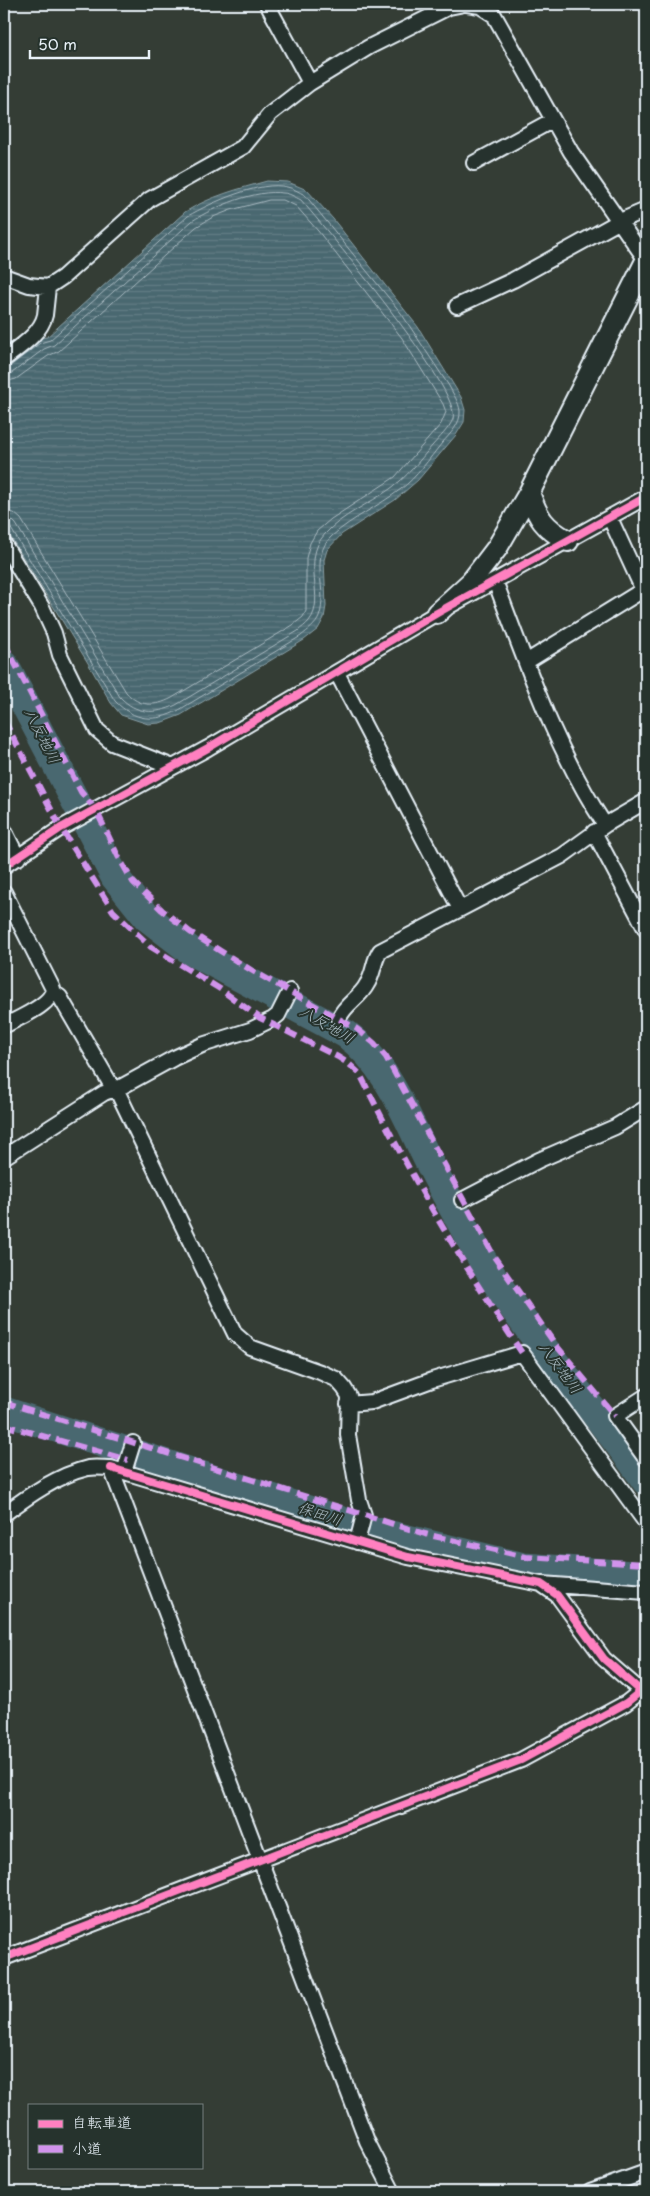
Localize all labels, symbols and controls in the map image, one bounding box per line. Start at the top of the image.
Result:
scale bar [30,28,149,60]
text: 50 m [38,32,77,55]
water label: 八反地川 [19,703,67,767]
water label: 八反地川 [296,999,359,1049]
water label: 八反地川 [534,1336,588,1398]
water label: 保田川 [296,1495,345,1530]
legend [28,2104,202,2168]
text: 自転車道 [72,2110,132,2133]
text: 小道 [72,2136,102,2159]

